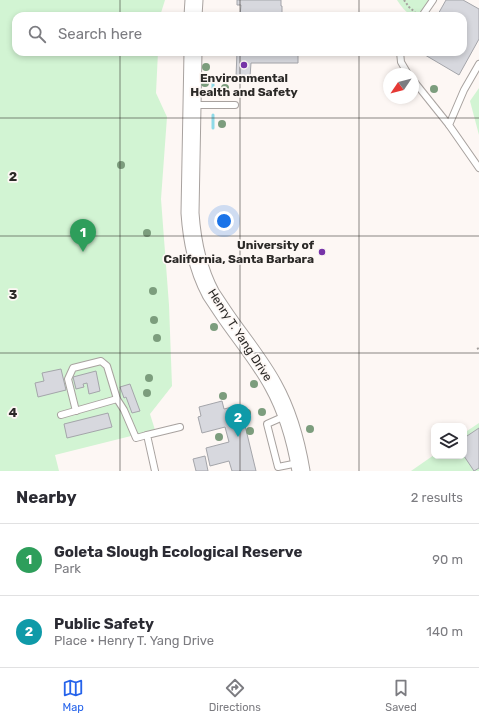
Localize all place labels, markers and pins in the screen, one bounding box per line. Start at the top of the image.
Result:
marker: Environmental Health and Safety [239,60,249,70]
place label: Environmental Health and Safety [190,71,298,99]
pin: 1 [70,219,96,252]
place label: University of California, Santa Barbara [164,238,315,266]
marker: University of California, Santa Barbara [317,247,327,257]
pin: 2 [225,404,251,437]

